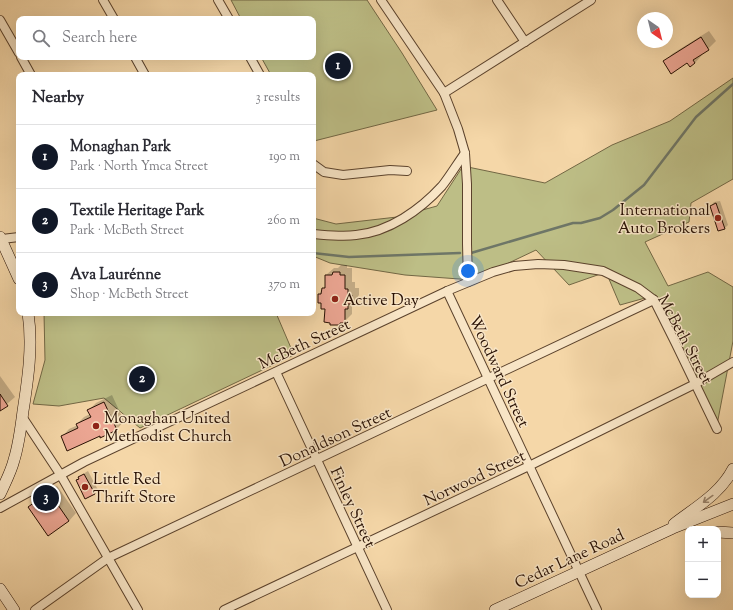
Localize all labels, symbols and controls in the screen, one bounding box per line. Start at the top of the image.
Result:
north arrow [637,12,673,48]
search box [16,16,316,60]
icon: search [30,27,52,49]
text: Search here [62,28,137,49]
pin: 1 [325,51,351,81]
text: Nearby [32,86,84,110]
text: 3 results [255,89,300,107]
text: Monaghan Park [70,137,171,158]
text: 1 [43,148,47,166]
text: 190 m [269,148,300,166]
text: Park · North Ymca Street [70,158,208,176]
place label: International Auto Brokers [618,200,711,241]
text: Textile Heritage Park [70,201,204,222]
text: 2 [42,212,48,230]
text: 260 m [267,212,300,230]
marker: International Auto Brokers [713,213,723,223]
text: Park · McBeth Street [70,222,184,240]
your location [458,261,478,281]
text: Ava Laurénne [70,265,161,286]
text: 3 [42,276,48,294]
text: 370 m [268,276,300,294]
text: Shop · McBeth Street [70,286,188,304]
place label: Active Day [343,290,419,313]
street label: McBeth Street [650,291,717,390]
marker: Active Day [330,294,340,304]
street label: Woodward Street [462,312,534,432]
street label: McBeth Street [255,314,355,377]
pin: 2 [129,364,155,394]
street label: Donaldson Street [276,402,396,474]
place label: Monaghan United Methodist Church [104,408,233,449]
marker: Monaghan United Methodist Church [91,421,101,431]
street label: Norwood Street [420,445,530,513]
street label: Finley Street [323,464,381,553]
place label: Little Red Thrift Store [93,469,176,510]
marker: Little Red Thrift Store [80,482,90,492]
pin: 3 [33,483,59,513]
one-way arrow [703,494,714,503]
street label: Cedar Lane Road [511,525,629,596]
map controls [685,526,721,598]
button: + [685,526,721,562]
button: − [685,562,721,598]

